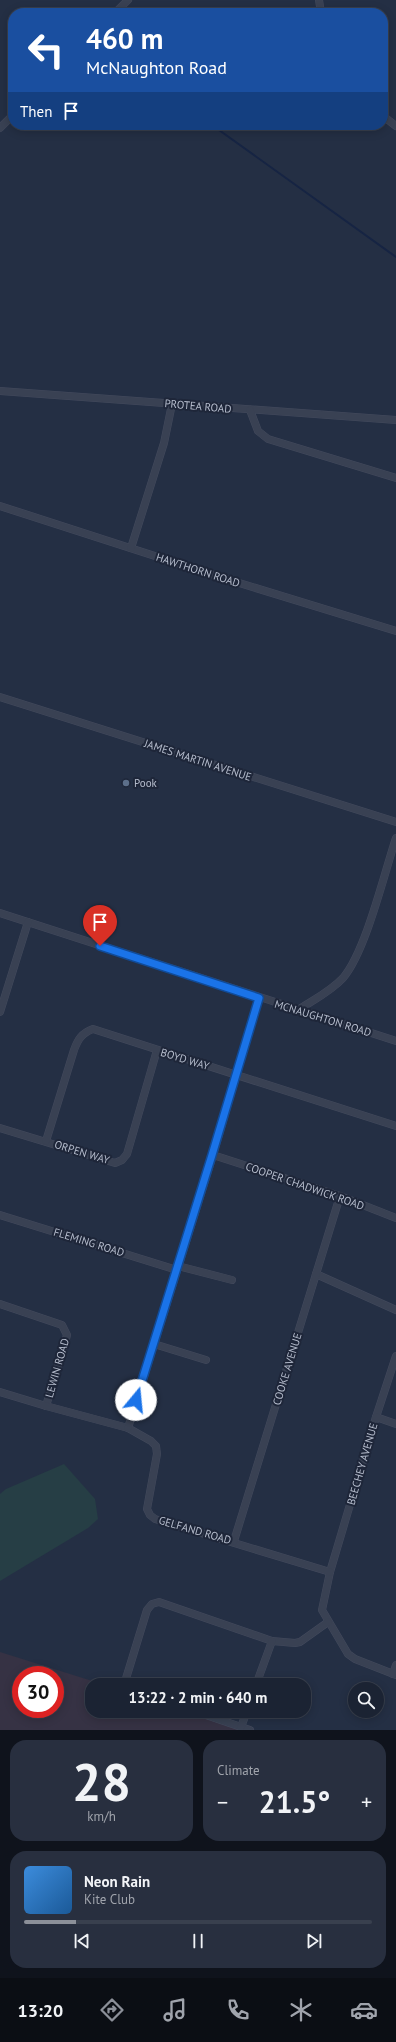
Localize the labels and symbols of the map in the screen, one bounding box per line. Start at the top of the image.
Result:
street label: PROTEA ROAD [164,396,232,416]
street label: HAWTHORN ROAD [154,550,242,590]
street label: JAMES MARTIN AVENUE [142,736,253,784]
place label: Pook [134,776,158,790]
marker: Pook [121,778,131,788]
pin [83,905,117,946]
street label: MCNAUGHTON ROAD [273,997,373,1039]
street label: BOYD WAY [159,1045,212,1073]
street label: ORPEN WAY [53,1137,112,1167]
street label: COOPER CHADWICK ROAD [244,1159,366,1213]
street label: FLEMING ROAD [52,1225,126,1259]
street label: COOKE AVENUE [269,1331,305,1407]
street label: LEWIN ROAD [42,1337,72,1399]
position arrow [115,1379,157,1421]
street label: BEECHEY AVENUE [344,1421,380,1507]
street label: GELFAND ROAD [157,1513,233,1547]
speed limit sign: 30 [12,1666,64,1718]

